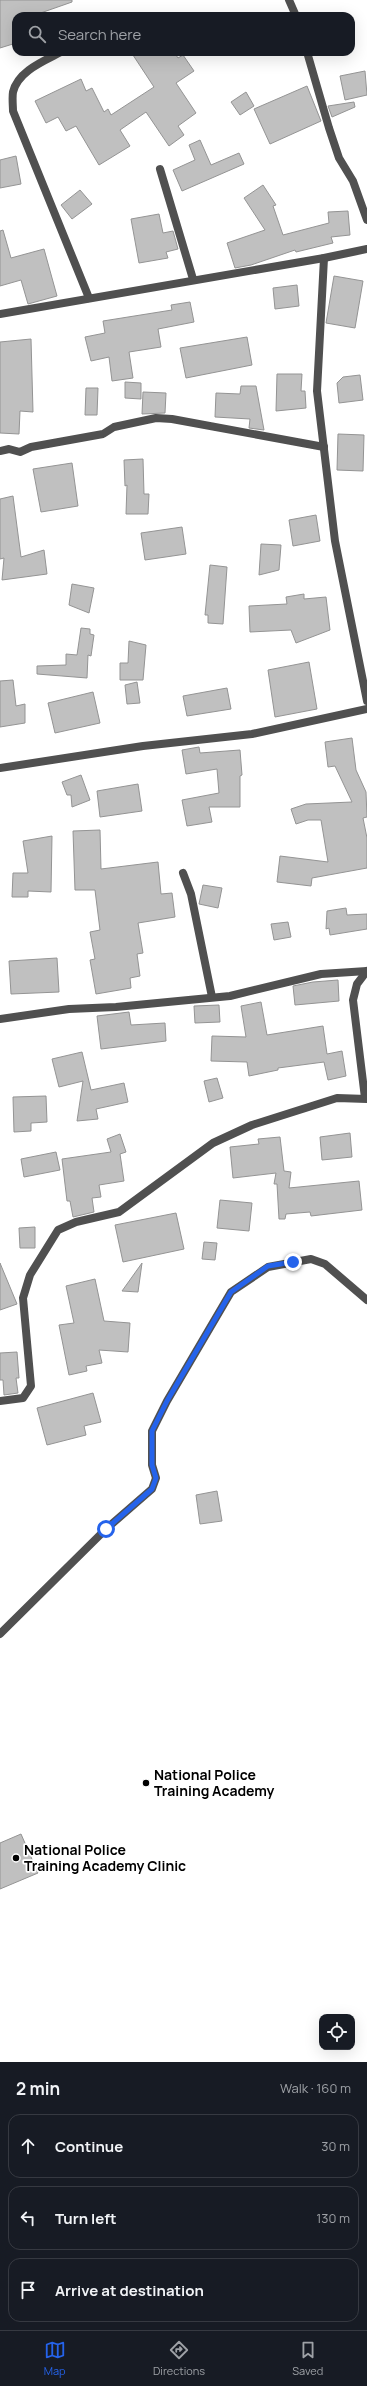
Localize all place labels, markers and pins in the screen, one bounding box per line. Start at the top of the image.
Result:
place label: National Police Training Academy [154,1765,275,1800]
marker: National Police Training Academy [141,1778,151,1788]
place label: National Police Training Academy Clinic [24,1840,186,1875]
marker: National Police Training Academy Clinic [11,1853,21,1863]

